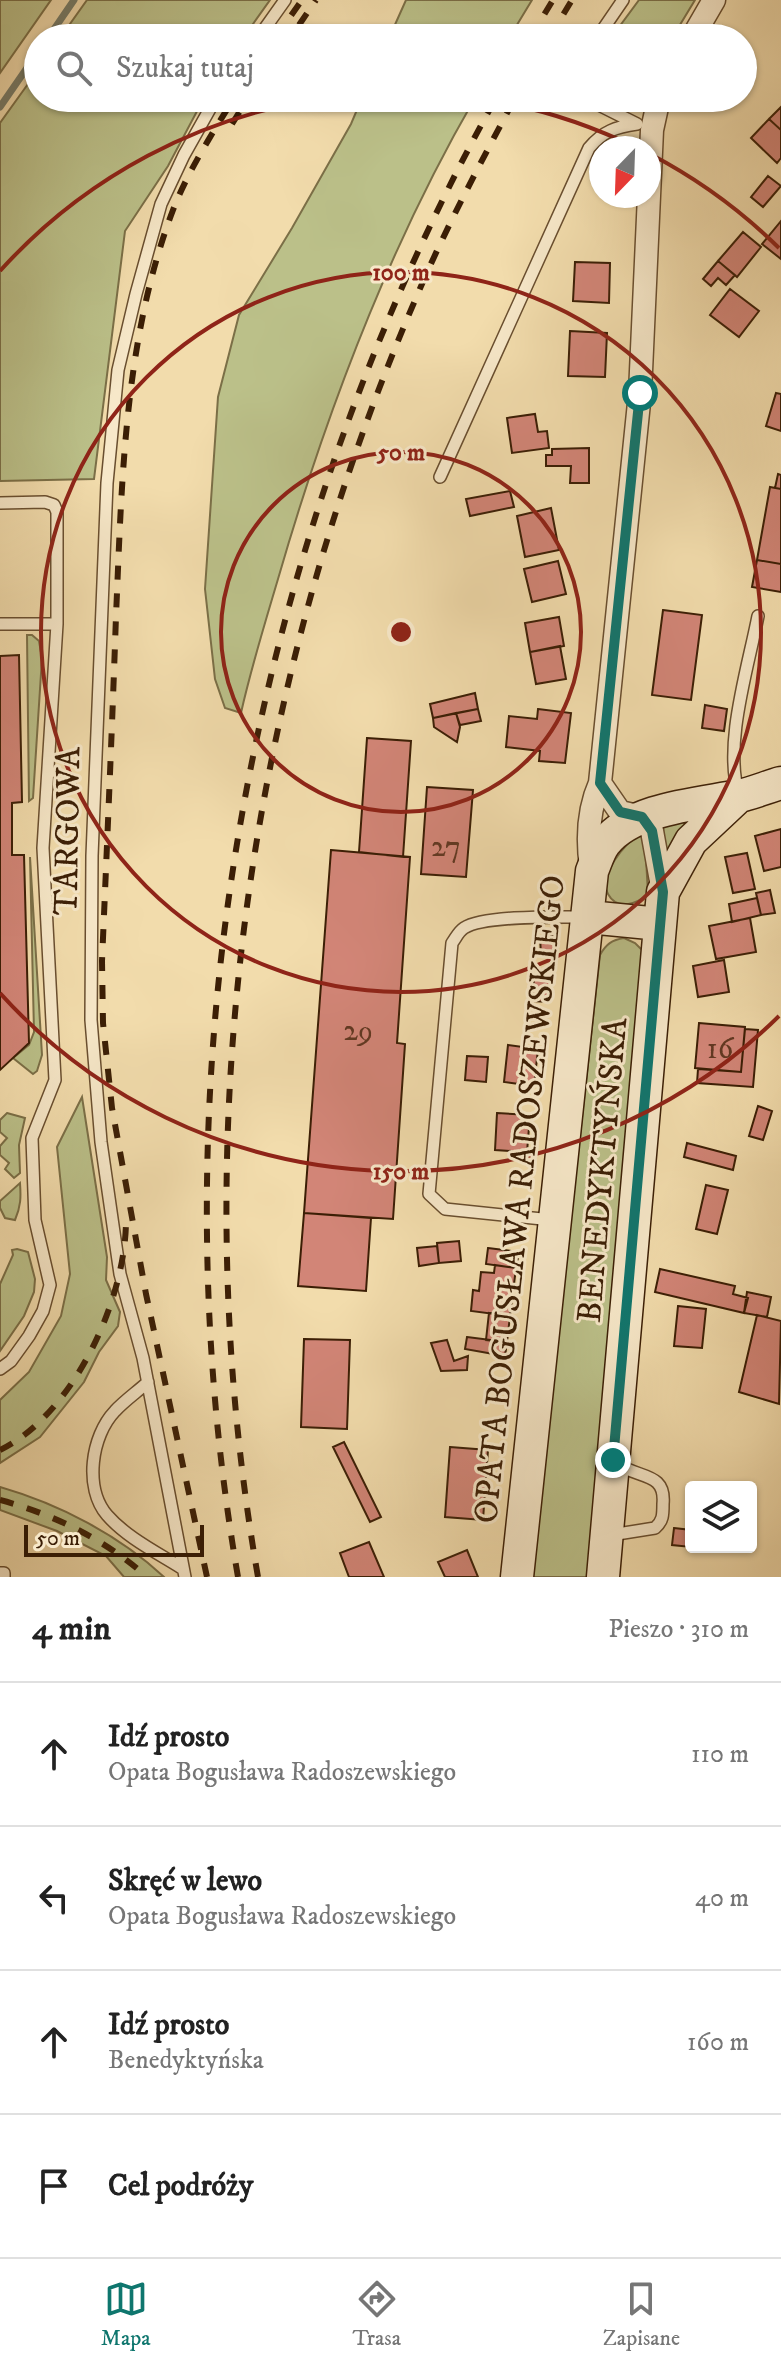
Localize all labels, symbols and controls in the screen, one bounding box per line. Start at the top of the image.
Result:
search box [24,24,757,112]
icon: search [52,46,96,90]
text: Szukaj tutaj [116,50,254,87]
north arrow [589,136,661,208]
text: 100 m [372,258,430,288]
route start [622,375,658,411]
text: 50 m [376,438,425,468]
centre of rings [387,618,415,646]
street label: TARGOWA [46,746,90,915]
house number: 27 [431,829,461,866]
street label: OPATA BOGUSŁAWA RADOSZEWSKIEGO [465,873,575,1525]
house number: 29 [343,1013,373,1050]
street label: BENEDYKTYŃSKA [569,1016,637,1324]
house number: 16 [707,1031,735,1068]
text: 150 m [373,1157,429,1187]
route end [595,1442,631,1478]
map controls [685,1481,757,1553]
button: layers [685,1481,757,1553]
scale bar [24,1521,204,1557]
text: 50 m [36,1525,80,1552]
text: 4 min [32,1608,111,1650]
text: Pieszo · 310 m [608,1613,749,1646]
text: Idź prosto [108,1719,229,1756]
icon: ahead [32,1732,76,1776]
text: 110 m [691,1738,749,1771]
text: Opata Bogusława Radoszewskiego [108,1756,456,1789]
text: Skręć w lewo [108,1863,262,1900]
icon: left [32,1876,76,1920]
text: 40 m [695,1882,749,1915]
text: Opata Bogusława Radoszewskiego [108,1900,456,1933]
text: Idź prosto [108,2007,229,2044]
icon: ahead [32,2020,76,2064]
text: 160 m [687,2026,749,2059]
text: Benedyktyńska [108,2044,264,2077]
icon: arrive [32,2164,76,2208]
text: Cel podróży [108,2168,253,2205]
tab: Mapa [101,2277,151,2352]
tab: Trasa [352,2277,401,2352]
tab: Zapisane [603,2277,680,2352]

